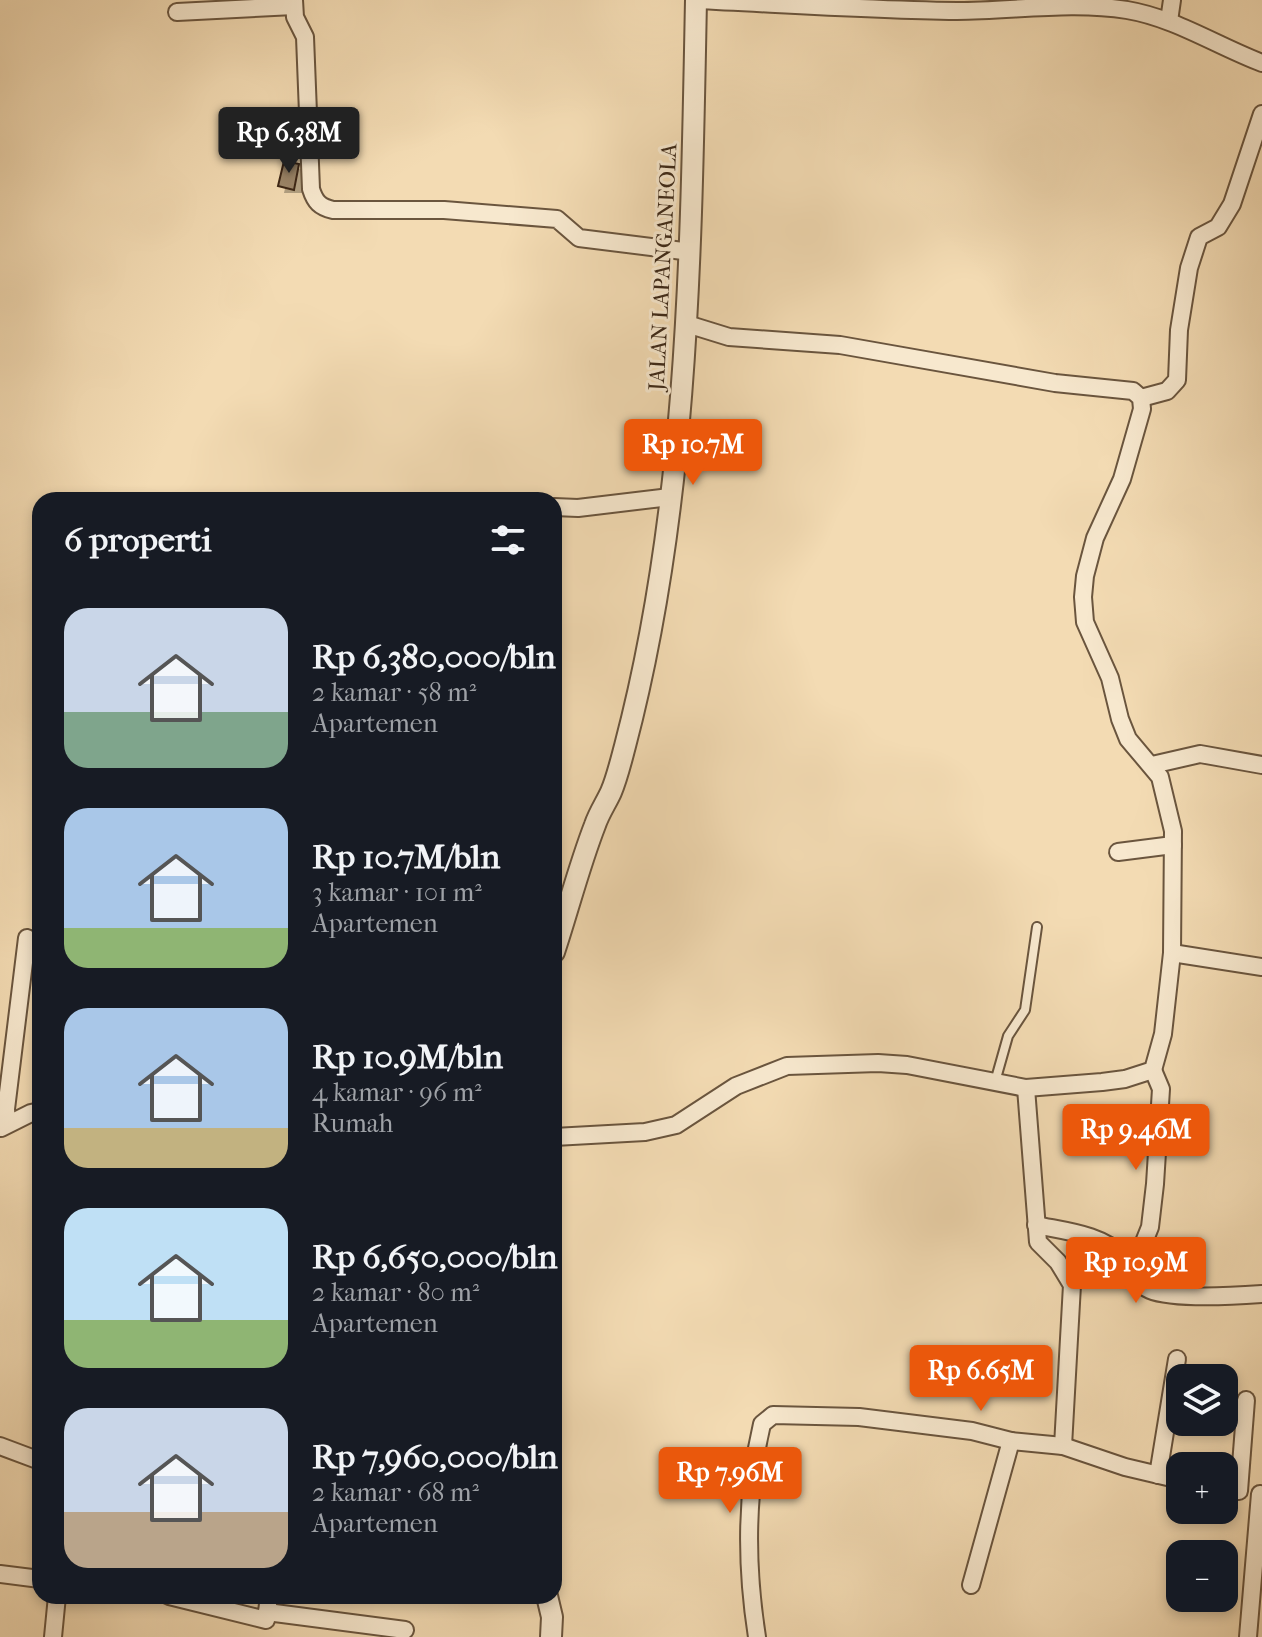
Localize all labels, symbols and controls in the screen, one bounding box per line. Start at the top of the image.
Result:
pin: Rp 6.38M [206,107,372,175]
text: Rp 6.38M [236,117,342,148]
street label: JALAN LAPANGANEOLA [643,142,683,393]
pin: Rp 10.7M [610,419,776,487]
text: Rp 10.7M [642,429,744,460]
icon: filters [486,518,530,562]
text: 6 properti [64,520,212,560]
text: Rp 6,380,000/bln [312,637,556,677]
icon: home [128,640,224,736]
text: 2 kamar · 58 m² [312,677,476,708]
text: Apartemen [312,708,438,739]
text: Rp 10.7M/bln [312,837,500,877]
icon: home [128,840,224,936]
text: 3 kamar · 101 m² [312,877,482,908]
text: Apartemen [312,908,438,939]
text: Rp 10.9M/bln [312,1037,503,1077]
icon: home [128,1040,224,1136]
text: 4 kamar · 96 m² [312,1077,482,1108]
pin: Rp 9.46M [1053,1104,1219,1172]
text: Rumah [312,1108,393,1139]
text: Rp 9.46M [1080,1114,1192,1145]
text: Rp 6,650,000/bln [312,1237,558,1277]
pin: Rp 10.9M [1053,1237,1219,1305]
icon: home [128,1240,224,1336]
text: Rp 10.9M [1084,1247,1188,1278]
text: 2 kamar · 80 m² [312,1277,479,1308]
text: Apartemen [312,1308,438,1339]
pin: Rp 6.65M [898,1345,1064,1413]
text: Rp 6.65M [928,1355,1034,1386]
map controls [1166,1364,1238,1612]
button: layers [1166,1364,1238,1436]
text: Rp 7,960,000/bln [312,1437,558,1477]
icon: home [128,1440,224,1536]
pin: Rp 7.96M [647,1447,813,1515]
button: + [1166,1452,1238,1524]
text: Rp 7.96M [677,1457,783,1488]
text: 2 kamar · 68 m² [312,1477,479,1508]
text: Apartemen [312,1508,438,1539]
button: − [1166,1540,1238,1612]

